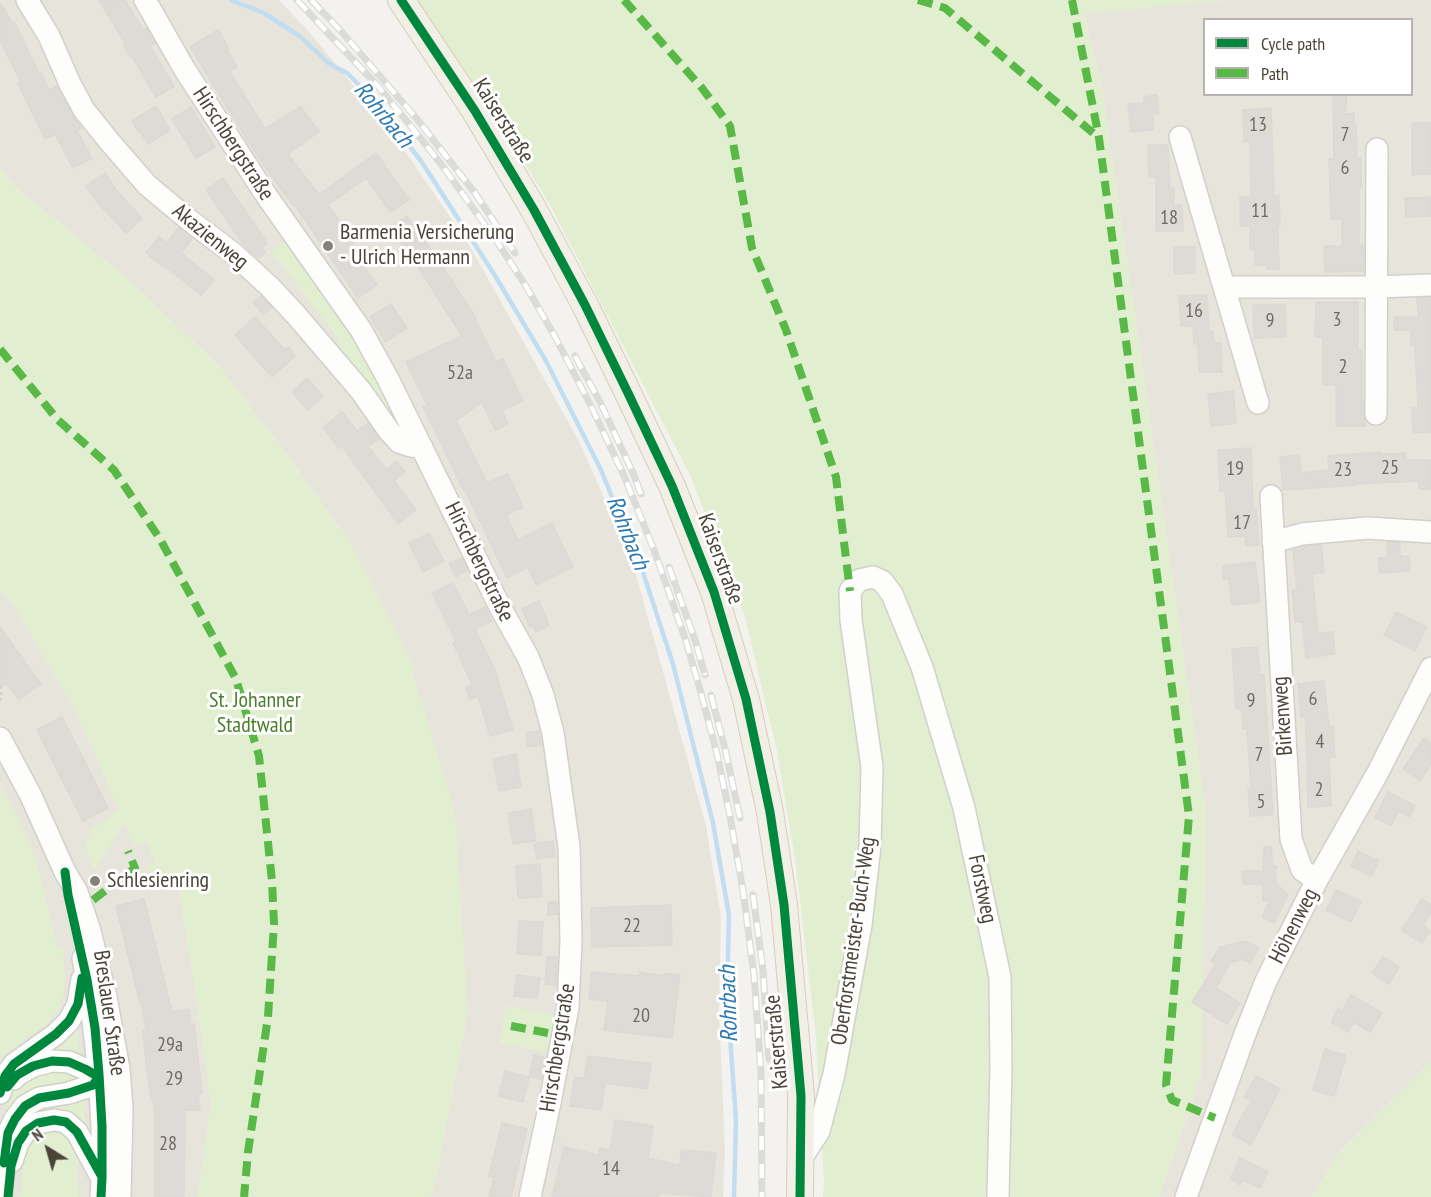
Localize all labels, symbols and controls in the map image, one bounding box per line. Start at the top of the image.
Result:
legend [1203,18,1413,96]
text: Cycle path [1261,32,1325,55]
text: Path [1261,62,1289,85]
street label: Kaiserstraße [467,74,539,168]
water label: Rohrbach [347,76,419,154]
street label: Hirschbergstraße [187,82,279,206]
house number: 13 [1249,113,1267,137]
house number: 7 [1341,123,1349,147]
house number: 6 [1341,156,1349,180]
street label: Akazienweg [167,198,253,276]
house number: 11 [1251,199,1269,223]
house number: 18 [1160,206,1178,230]
place label: Barmenia Versicherung - Ulrich Hermann [340,220,514,272]
marker: Barmenia Versicherung - Ulrich Hermann [321,239,335,253]
house number: 16 [1185,299,1203,323]
house number: 3 [1333,308,1341,332]
house number: 9 [1266,309,1274,333]
house number: 2 [1339,355,1347,379]
house number: 52a [447,361,473,385]
house number: 25 [1381,456,1399,480]
house number: 19 [1226,457,1244,481]
house number: 23 [1334,458,1352,482]
water label: Rohrbach [599,492,655,574]
street label: Hirschbergstraße [439,498,519,626]
street label: Kaiserstraße [691,510,749,608]
house number: 17 [1233,511,1251,535]
street label: Birkenweg [1267,675,1299,757]
house number: 6 [1309,687,1317,711]
park label: St. Johanner Stadtwald [209,688,301,740]
house number: 9 [1247,689,1255,713]
house number: 4 [1316,730,1324,754]
house number: 7 [1255,743,1263,767]
house number: 2 [1315,778,1323,802]
house number: 5 [1257,790,1265,814]
street label: Oberforstmeister-Buch-Weg [826,835,882,1047]
street label: Forstweg [962,852,1002,926]
place label: Schlesienring [107,868,209,894]
marker: Schlesienring [88,874,102,888]
street label: Höhenweg [1264,884,1324,968]
house number: 22 [623,914,641,938]
street label: Breslauer Straße [87,949,131,1077]
water label: Rohrbach [713,965,745,1043]
street label: Hirschbergstraße [535,982,581,1114]
street label: Kaiserstraße [760,994,794,1090]
house number: 20 [632,1004,650,1028]
house number: 29a [157,1033,183,1057]
house number: 29 [165,1067,183,1091]
north arrow [18,1119,78,1179]
text: N [28,1124,47,1145]
house number: 28 [159,1132,177,1156]
house number: 14 [602,1157,620,1181]

